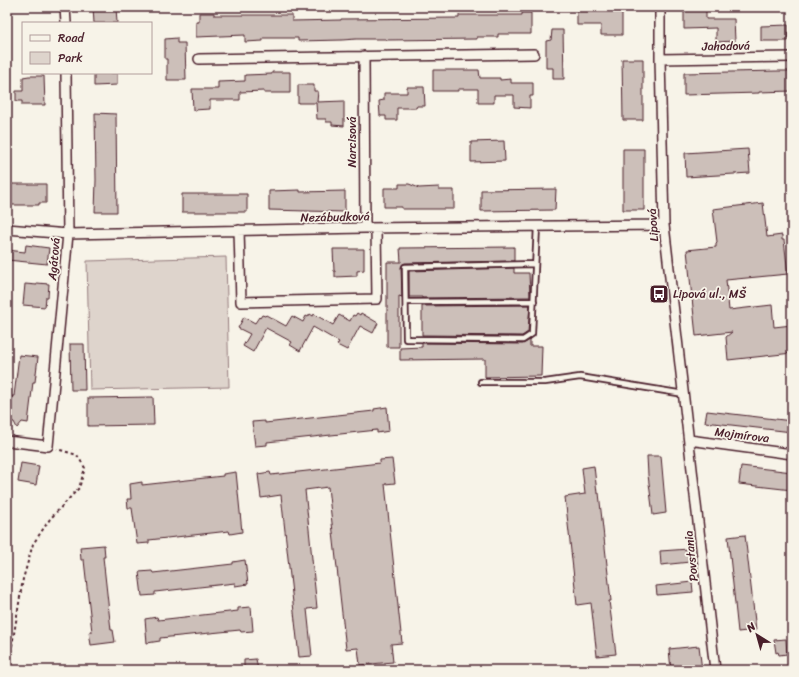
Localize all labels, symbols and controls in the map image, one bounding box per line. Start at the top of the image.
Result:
legend [22,22,152,74]
text: Road [58,27,85,49]
street label: Jahodová [701,35,750,57]
text: Park [58,47,83,69]
street label: Narcisová [341,116,363,168]
street label: Nezábudková [300,205,370,229]
street label: Lipová [641,208,665,242]
street label: Agátová [41,237,67,282]
bus stop icon: Lipová ul., MŠ [648,283,670,305]
place label: Lipová ul., MŠ [673,283,747,305]
street label: Mojmírova [713,421,771,449]
street label: Povstania [677,529,705,583]
north arrow [737,615,777,655]
text: N [742,617,760,638]

